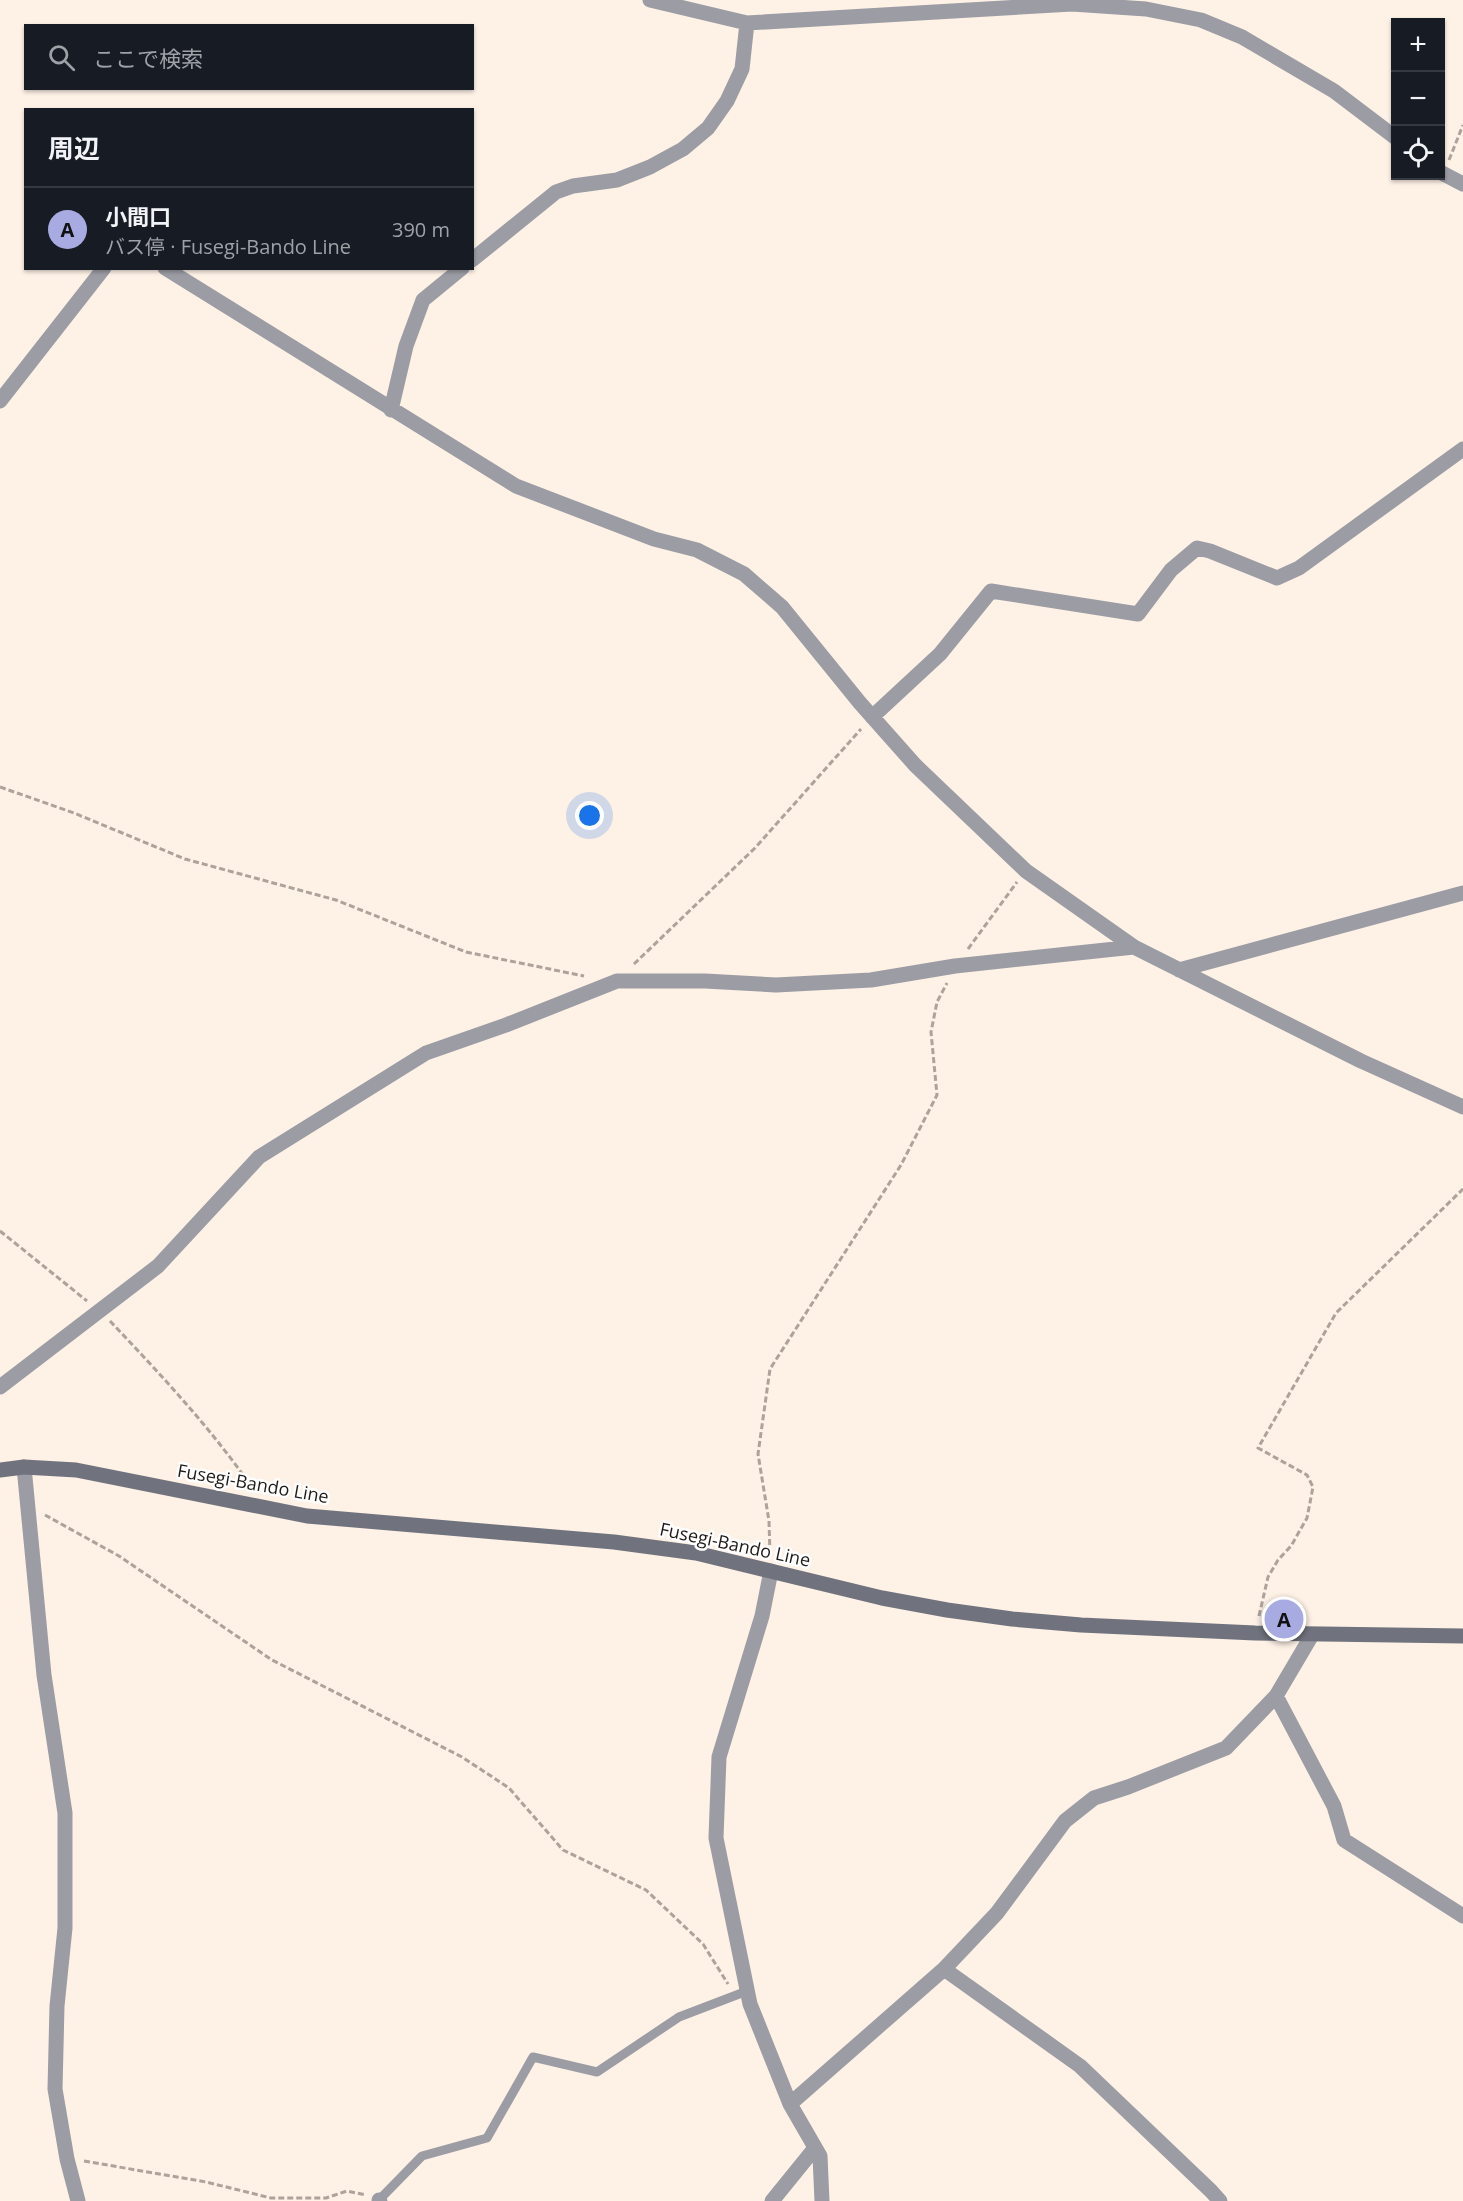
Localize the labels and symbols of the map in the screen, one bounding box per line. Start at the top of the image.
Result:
your location [575,801,604,830]
street label: Fusegi-Bando Line [176,1458,331,1508]
street label: Fusegi-Bando Line [658,1516,813,1572]
pin: A [1264,1596,1304,1642]

